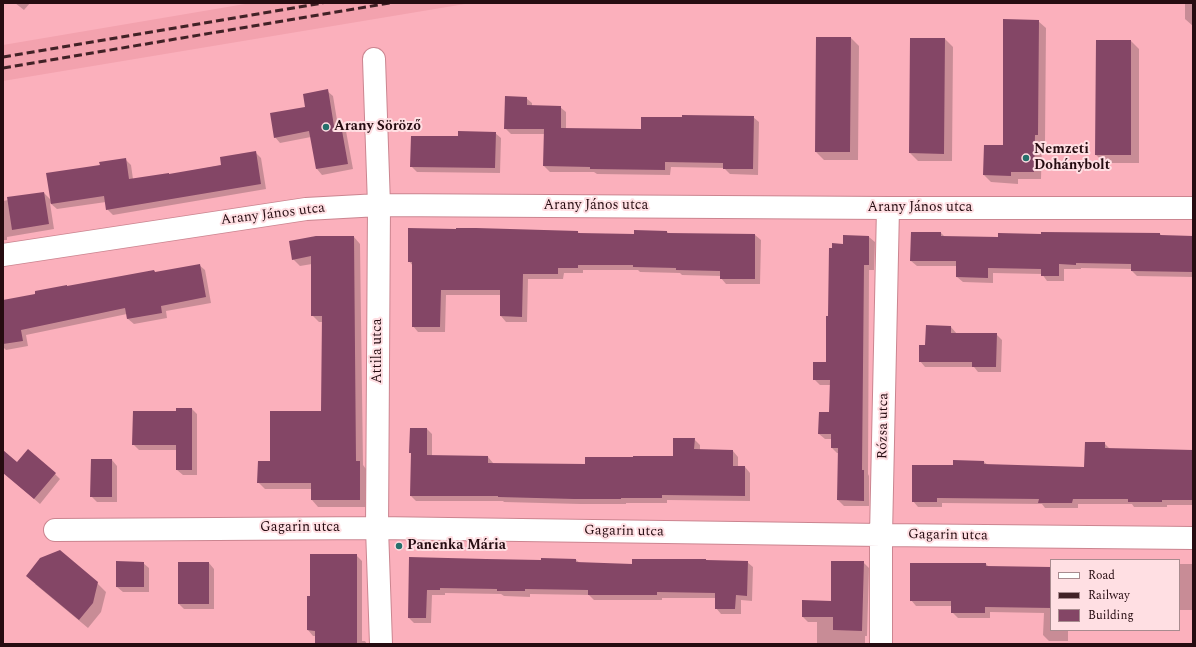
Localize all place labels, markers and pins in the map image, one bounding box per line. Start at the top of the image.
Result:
place label: Arany Söröző [334,119,421,135]
marker: Arany Söröző [321,122,331,132]
place label: Nemzeti Dohánybolt [1034,142,1110,174]
marker: Nemzeti Dohánybolt [1021,153,1031,163]
place label: Panenka Mária [407,538,506,554]
marker: Panenka Mária [394,541,404,551]

